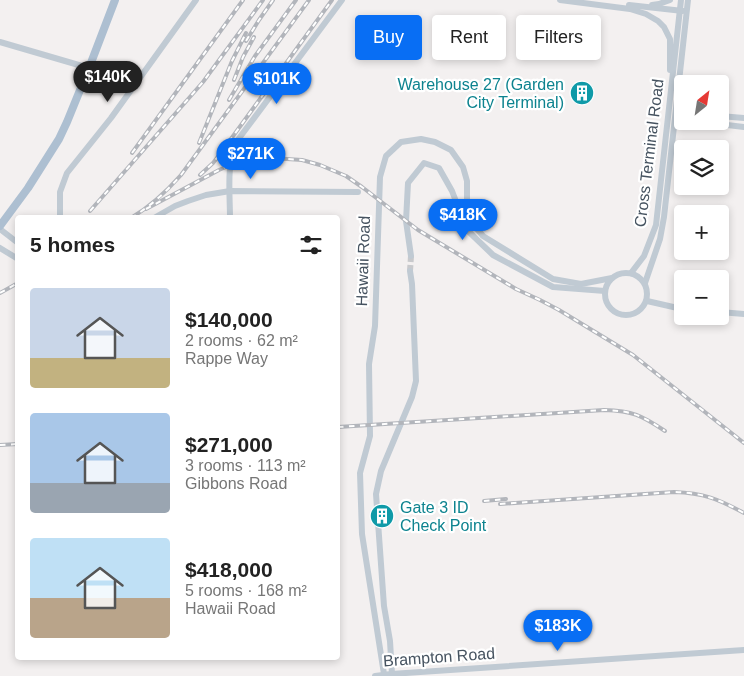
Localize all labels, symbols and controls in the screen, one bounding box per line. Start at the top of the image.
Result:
chip: Buy [355,15,422,60]
chip: Rent [432,15,506,60]
chip: Filters [516,15,601,60]
pin: $140K [73,61,143,103]
pin: $101K [242,62,312,105]
text: $140K [84,68,132,85]
text: $101K [253,70,301,87]
north arrow [674,75,729,130]
map controls [674,75,729,325]
place label: Warehouse 27 (Garden City Terminal) [397,76,564,111]
street label: Cross Terminal Road [631,78,667,228]
building icon: Warehouse 27 (Garden City Terminal) [569,80,595,106]
pin: $271K [216,138,286,180]
button: layers [674,140,729,195]
text: $271K [227,145,275,162]
pin: $418K [428,198,498,241]
button: + [674,205,729,260]
text: $418K [439,206,487,223]
street label: Hawaii Road [353,215,373,307]
icon: filters [297,231,325,259]
text: 5 homes [30,233,115,256]
button: − [674,270,729,325]
icon: home [70,308,130,368]
text: $140,000 [185,308,273,331]
text: 2 rooms · 62 m² [185,332,298,349]
text: Rappe Way [185,350,268,367]
icon: home [70,433,130,493]
text: $271,000 [185,433,273,456]
text: 3 rooms · 113 m² [185,457,306,474]
text: Gibbons Road [185,475,287,492]
place label: Gate 3 ID Check Point [400,499,487,534]
building icon: Gate 3 ID Check Point [369,503,395,529]
icon: home [70,558,130,618]
text: $418,000 [185,558,273,581]
text: 5 rooms · 168 m² [185,582,307,599]
text: Hawaii Road [185,600,276,617]
pin: $183K [523,610,593,652]
text: $183K [534,617,582,634]
street label: Brampton Road [383,645,495,669]

